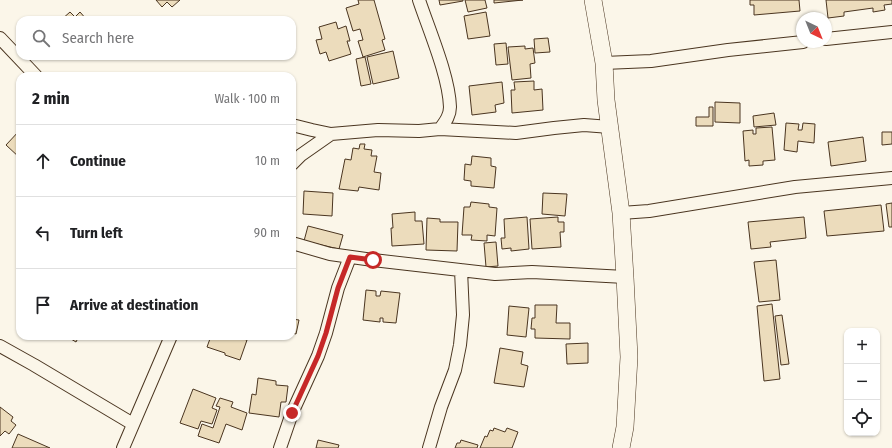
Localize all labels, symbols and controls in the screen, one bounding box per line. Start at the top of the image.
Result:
north arrow [796,12,832,48]
search box [16,16,296,60]
icon: search [30,27,52,49]
text: Search here [62,29,134,47]
text: 2 min [32,88,70,109]
text: Walk · 100 m [214,91,280,106]
icon: ahead [32,150,54,172]
text: Continue [70,152,126,170]
text: 10 m [255,153,280,168]
icon: left [32,222,54,244]
text: Turn left [70,224,123,242]
text: 90 m [254,225,280,240]
route start [364,251,382,269]
icon: arrive [32,294,54,316]
text: Arrive at destination [70,296,198,314]
map controls [844,328,880,436]
button: + [844,328,880,364]
button: − [844,364,880,400]
button: locate [844,400,880,436]
route end [283,404,301,422]

